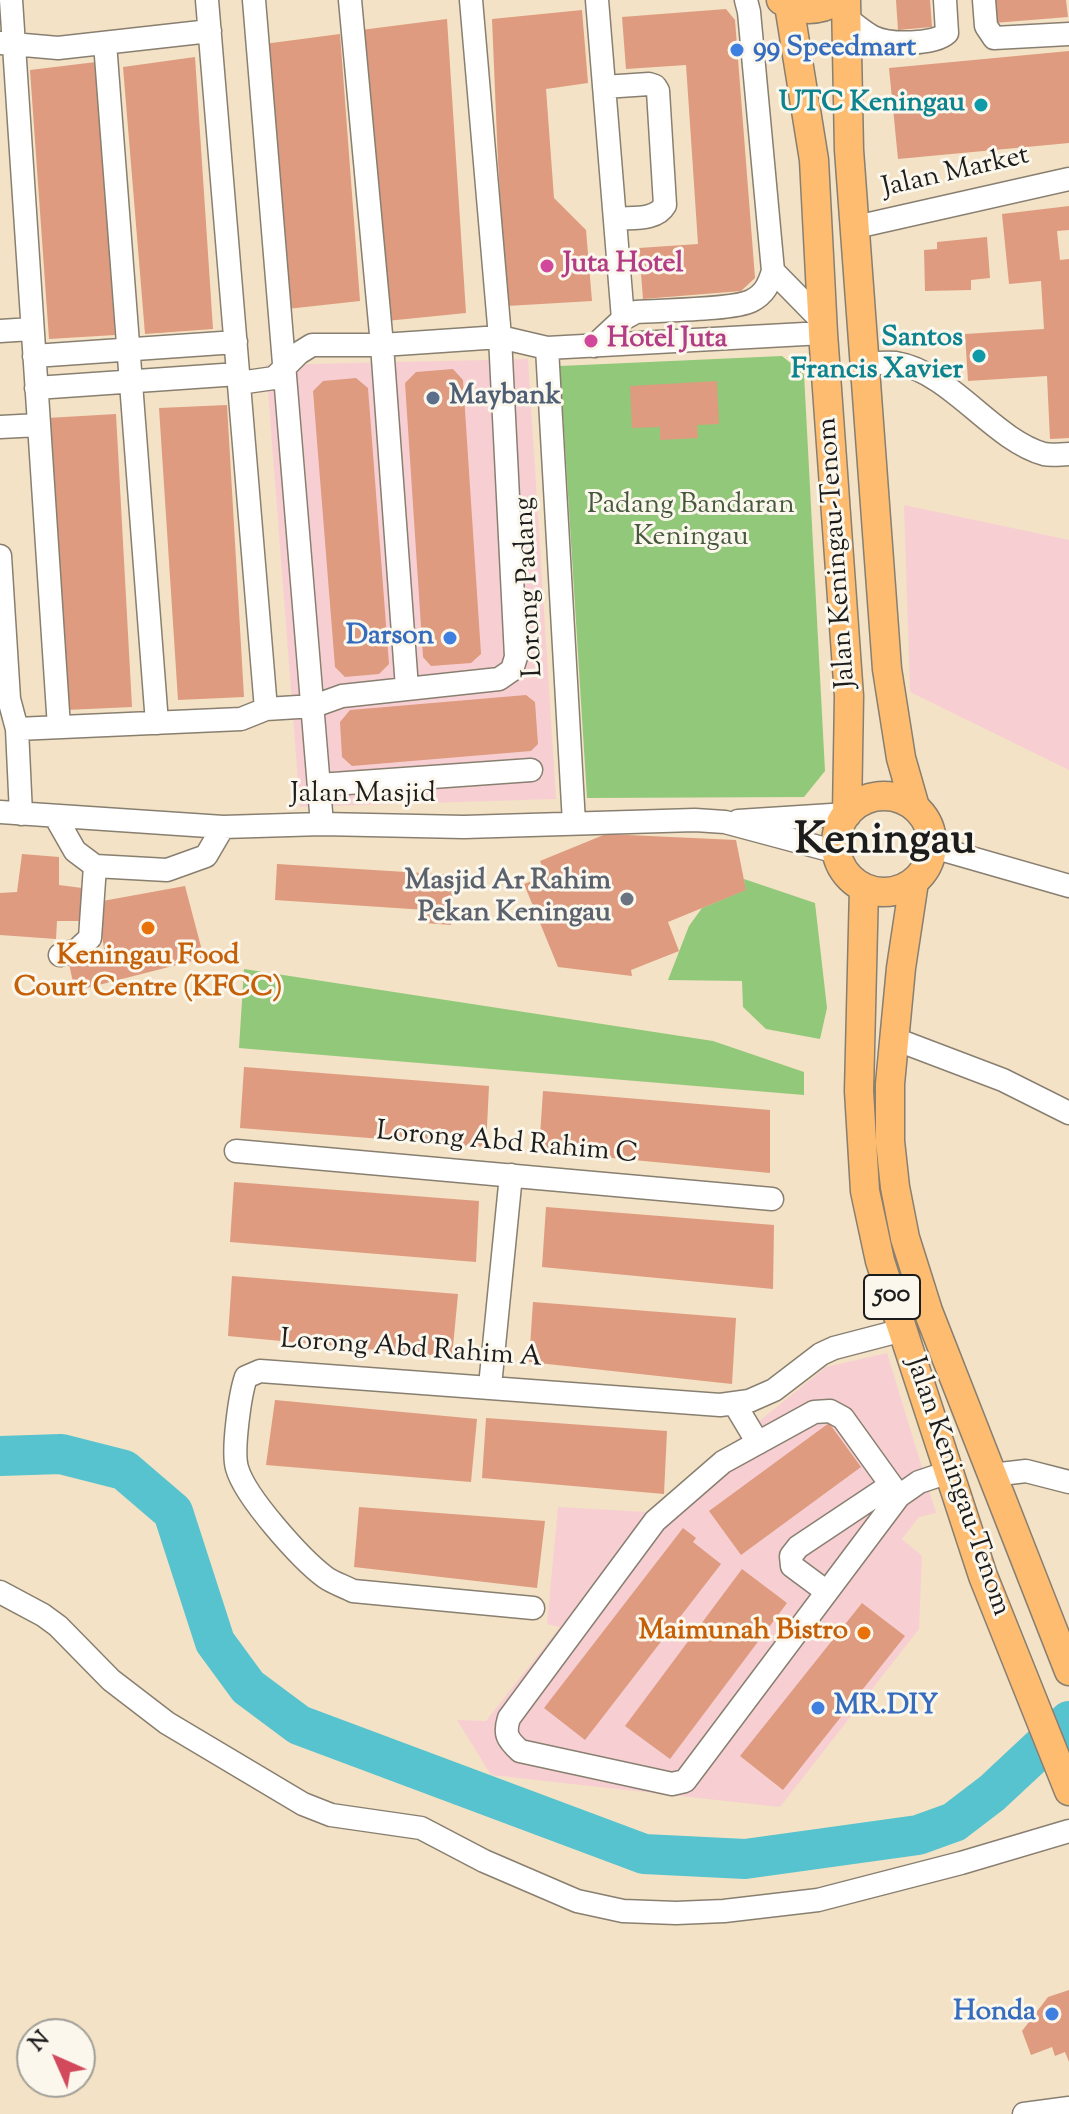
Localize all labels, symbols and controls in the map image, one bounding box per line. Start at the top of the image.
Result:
place label: 99 Speedmart [753,33,916,67]
marker: 99 Speedmart [728,41,746,59]
place label: UTC Keningau [779,88,965,122]
marker: UTC Keningau [972,96,990,114]
street label: Jalan Market [879,141,1033,207]
place label: Juta Hotel [563,249,683,283]
marker: Juta Hotel [538,257,556,275]
place label: Santos Francis Xavier [791,323,963,389]
place label: Hotel Juta [607,324,727,358]
marker: Hotel Juta [582,332,600,350]
marker: Santos Francis Xavier [970,347,988,365]
place label: Maybank [449,381,561,415]
marker: Maybank [424,389,442,407]
street label: Jalan Keningau-Tenom [813,416,865,690]
park label: Padang Bandaran Keningau [587,490,795,556]
street label: Lorong Padang [510,496,552,678]
place label: Darson [346,621,434,655]
marker: Darson [441,629,459,647]
street label: Jalan Masjid [290,779,436,813]
district label: Keningau [795,819,975,871]
place label: Masjid Ar Rahim Pekan Keningau [405,866,611,932]
marker: Masjid Ar Rahim Pekan Keningau [618,890,636,908]
marker: Keningau Food Court Centre (KFCC) [139,919,157,937]
place label: Keningau Food Court Centre (KFCC) [14,941,282,1007]
street label: Lorong Abd Rahim C [375,1117,639,1173]
road number: 500 [864,1275,920,1319]
street label: Lorong Abd Rahim A [279,1325,543,1377]
street label: Jalan Keningau-Tenom [896,1353,1016,1621]
place label: Maimunah Bistro [639,1616,848,1650]
marker: Maimunah Bistro [855,1624,873,1642]
place label: MR.DIY [834,1691,938,1725]
marker: MR.DIY [809,1699,827,1717]
place label: Honda [954,1997,1036,2031]
marker: Honda [1043,2005,1061,2023]
north arrow [16,2018,96,2098]
text: N [23,2025,58,2060]

